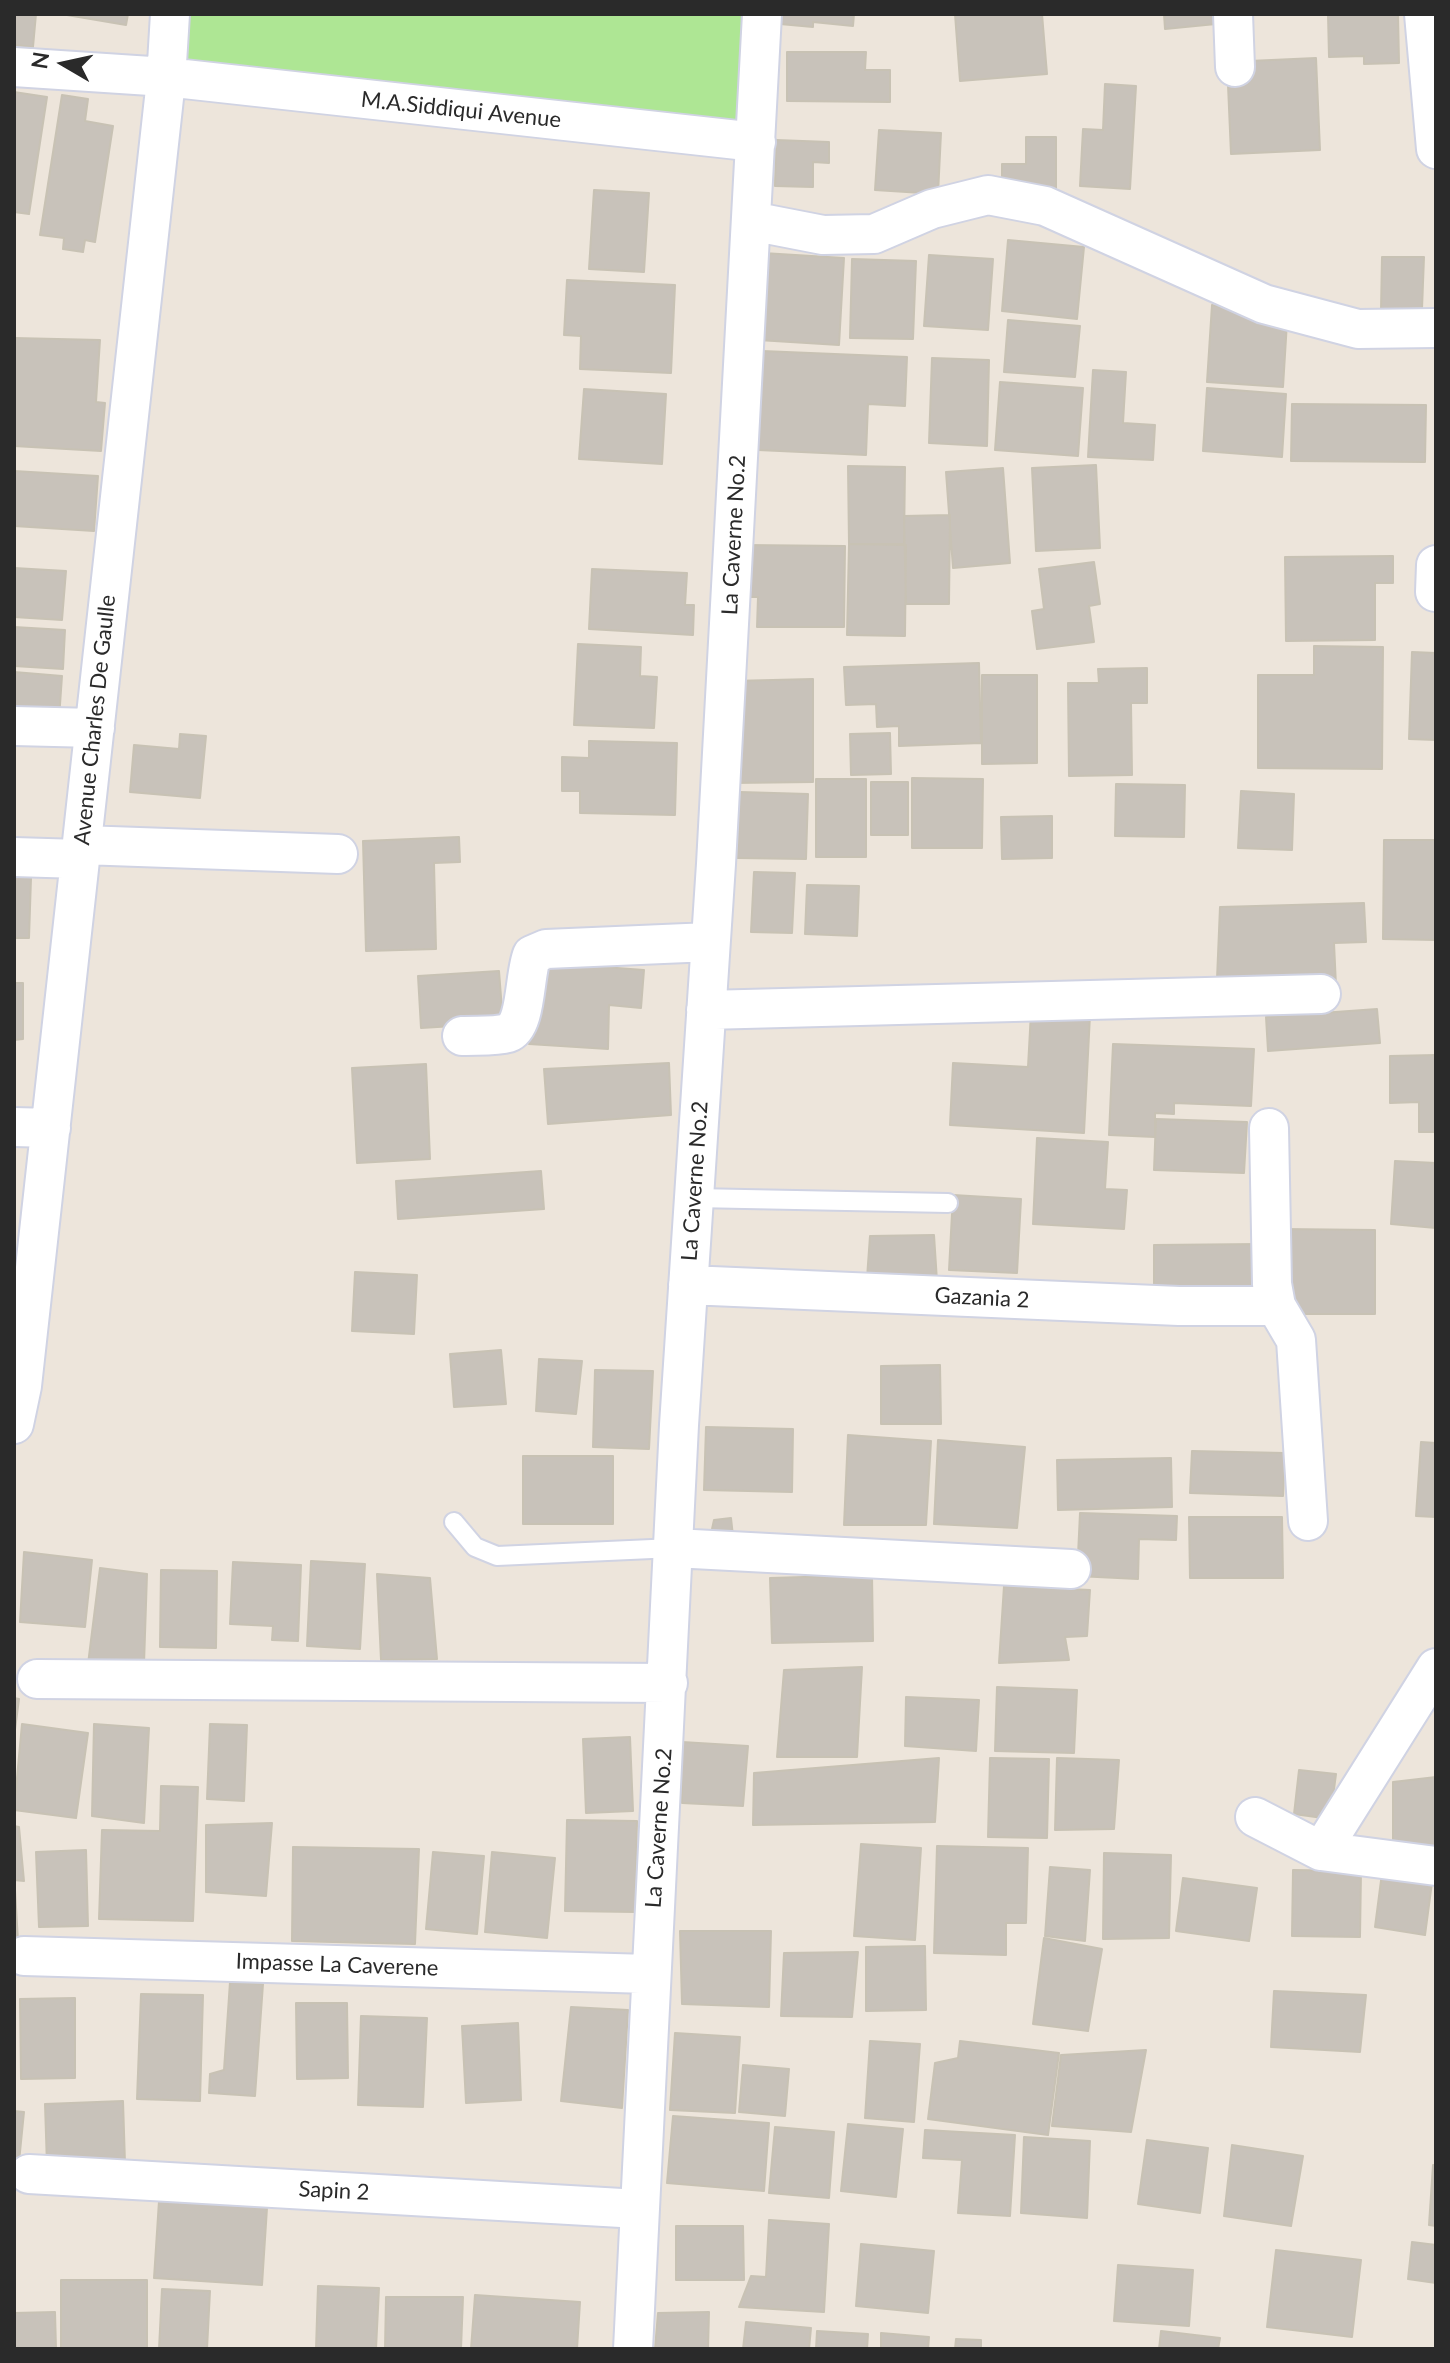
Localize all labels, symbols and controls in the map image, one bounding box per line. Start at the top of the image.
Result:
north arrow [24,24,104,104]
text: N [25,50,54,71]
street label: M.A.Siddiqui Avenue [360,86,562,134]
street label: La Caverne No.2 [717,454,751,616]
street label: Avenue Charles De Gaulle [69,594,121,846]
street label: La Caverne No.2 [676,1100,714,1262]
street label: Gazania 2 [934,1282,1030,1314]
street label: La Caverne No.2 [640,1747,678,1909]
street label: Impasse La Caverene [235,1948,439,1982]
street label: Sapin 2 [298,2176,370,2206]

